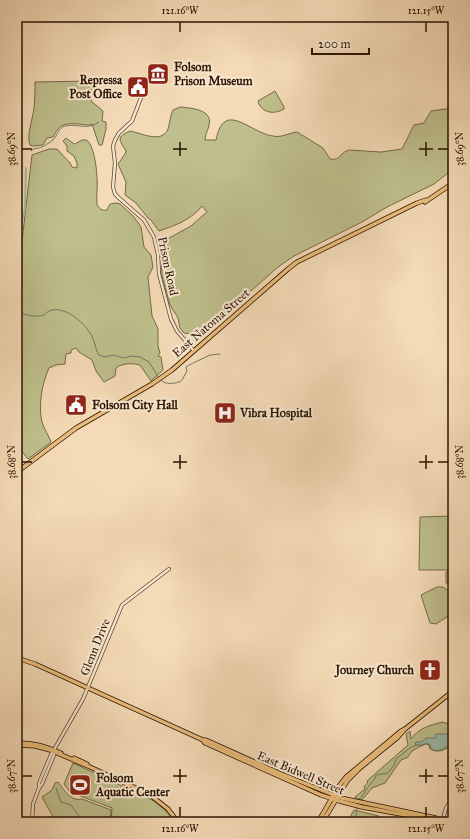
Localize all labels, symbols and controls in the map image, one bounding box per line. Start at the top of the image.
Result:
text: 121.16°W [161,5,199,17]
text: 121.15°W [408,5,445,17]
scale bar [312,30,369,56]
text: 200 m [318,37,351,51]
place label: Folsom Prison Museum [174,60,254,88]
museum icon: Folsom Prison Museum [145,61,171,87]
place label: Repressa Post Office [69,73,123,101]
public building icon: Repressa Post Office [125,74,151,100]
text: 38.69°N [6,131,18,166]
text: 38.69°N [454,131,466,166]
street label: Prison Road [155,235,181,297]
street label: East Natoma Street [170,285,253,360]
public building icon: Folsom City Hall [63,392,89,418]
place label: Folsom City Hall [92,398,179,413]
hospital icon: Vibra Hospital [212,400,238,426]
place label: Vibra Hospital [239,406,313,421]
text: 38.68°N [6,445,18,479]
text: 38.68°N [454,445,466,479]
street label: Glenn Drive [77,616,113,678]
church icon: Journey Church [417,657,443,683]
place label: Journey Church [333,663,414,678]
street label: East Bidwell Street [255,748,348,798]
text: 38.67°N [6,759,18,793]
text: 38.67°N [454,759,466,793]
place label: Folsom Aquatic Center [95,771,170,800]
sports icon: Folsom Aquatic Center [67,772,93,798]
text: 121.16°W [161,823,199,835]
text: 121.15°W [408,823,445,835]

